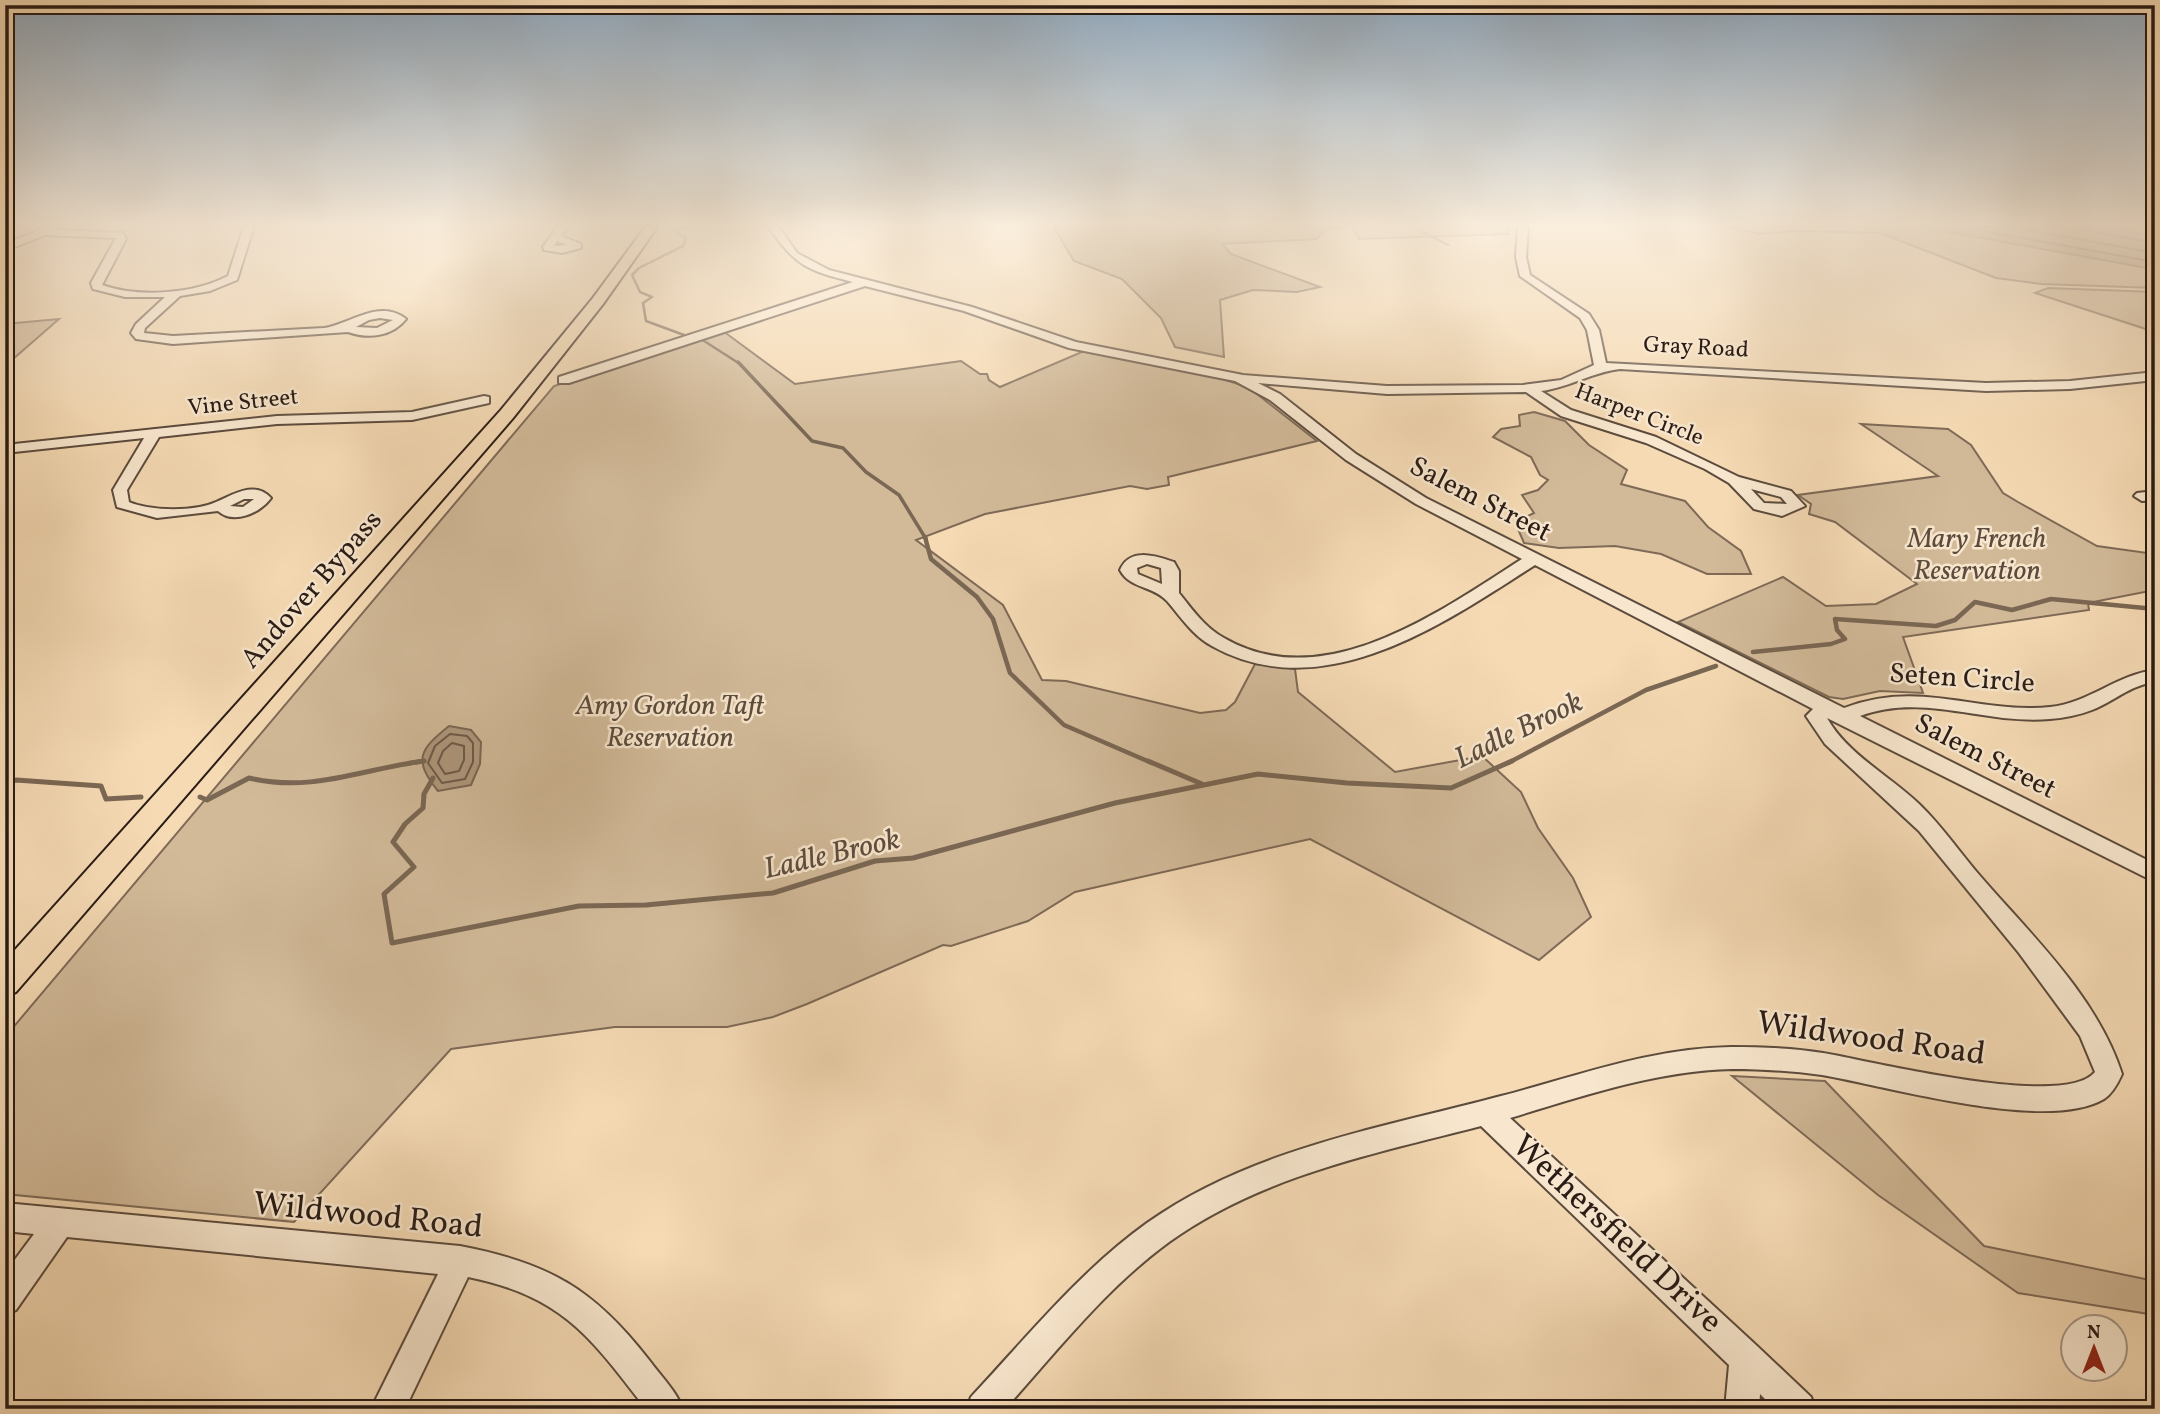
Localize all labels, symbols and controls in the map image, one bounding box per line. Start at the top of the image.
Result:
street label: Gray Road [1642,329,1750,367]
street label: Harper Circle [1570,376,1708,454]
street label: Vine Street [186,381,300,425]
street label: Salem Street [1402,447,1558,553]
street label: Andover Bypass [232,502,392,678]
park label: Mary French Reservation [1907,520,2046,591]
street label: Seten Circle [1888,654,2036,704]
water label: Ladle Brook [1448,682,1591,780]
park label: Amy Gordon Taft Reservation [575,687,765,758]
street label: Salem Street [1907,704,2063,810]
water label: Ladle Brook [760,819,904,891]
street label: Wildwood Road [1754,1001,1988,1079]
street label: Wethersfield Drive [1501,1125,1731,1345]
street label: Wildwood Road [251,1182,485,1252]
north arrow [2058,1312,2128,1382]
text: N [2087,1320,2101,1346]

